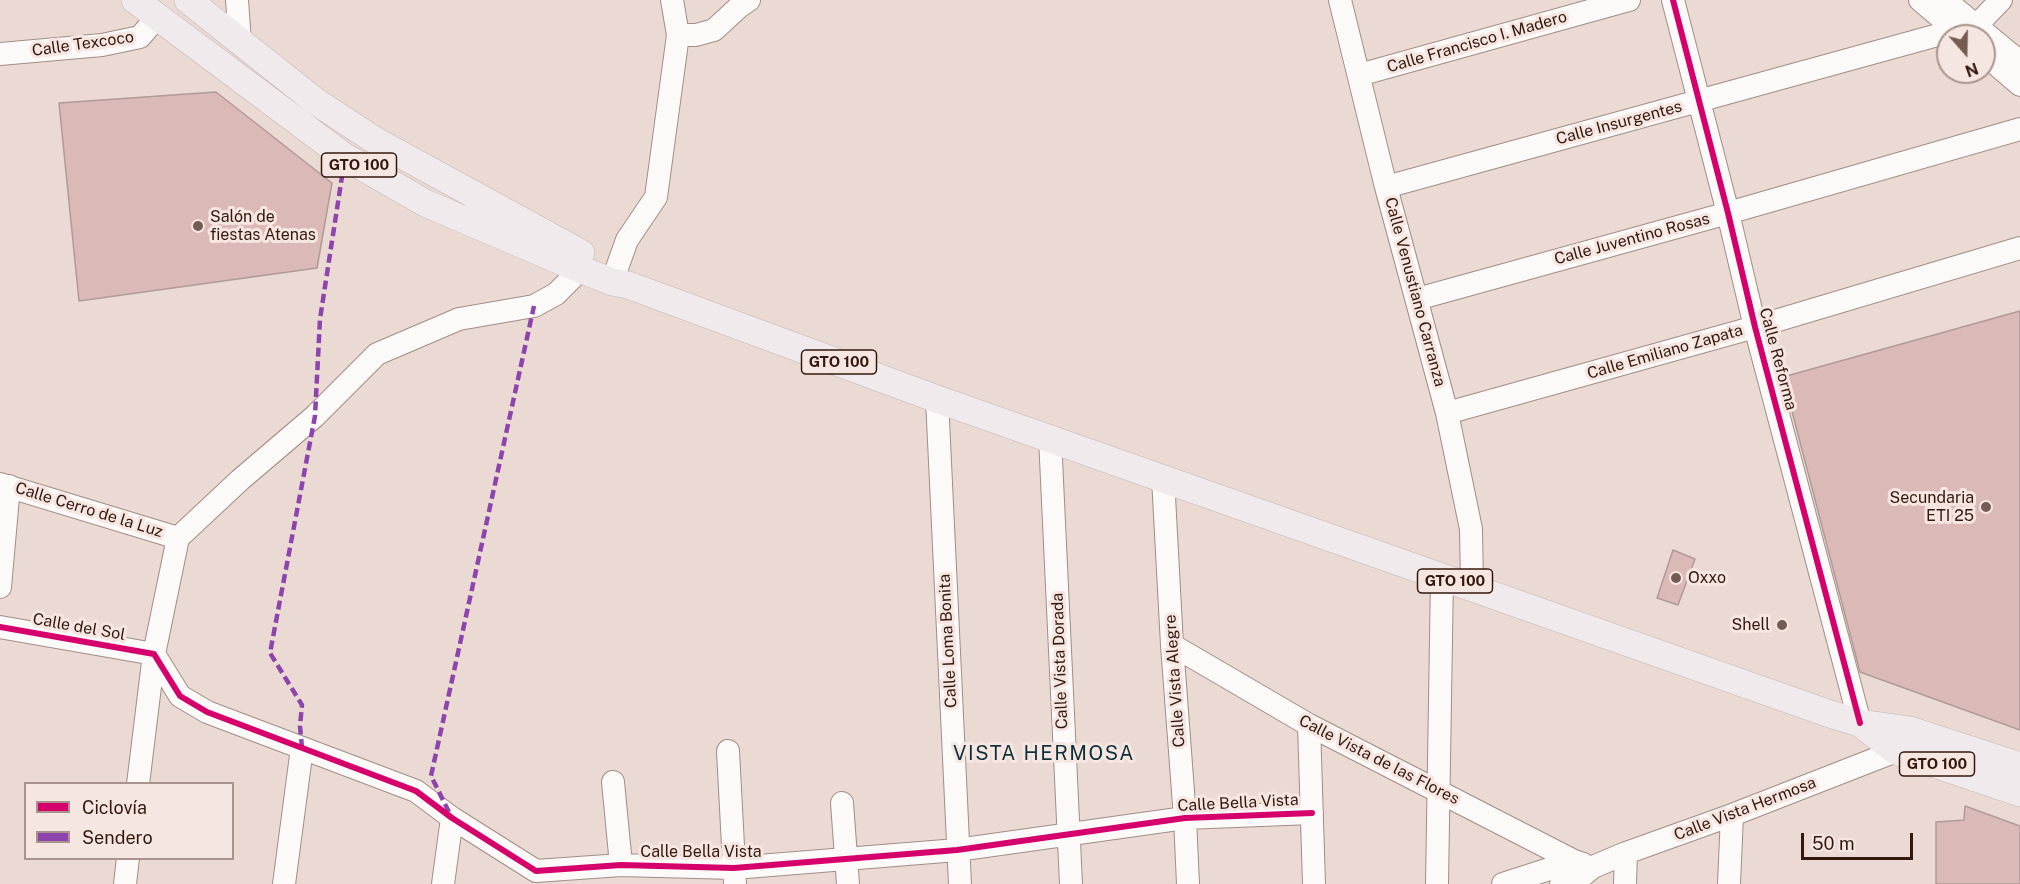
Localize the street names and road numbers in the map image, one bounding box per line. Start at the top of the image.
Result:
street label: Calle Francisco I. Madero [1385,7,1569,77]
street label: Calle Texcoco [31,27,135,61]
street label: Calle Insurgentes [1554,97,1684,149]
road number: GTO 100 [322,153,397,177]
street label: Calle Venustiano Carranza [1380,195,1450,389]
street label: Calle Juventino Rosas [1552,209,1712,269]
street label: Calle Reforma [1755,306,1801,412]
street label: Calle Emiliano Zapata [1585,321,1745,383]
road number: GTO 100 [802,350,876,374]
street label: Calle Cerro de la Luz [13,478,165,542]
road number: GTO 100 [1418,569,1492,593]
street label: Calle Loma Bonita [935,573,961,709]
street label: Calle Vista Dorada [1048,592,1072,730]
street label: Calle del Sol [31,609,127,645]
street label: Calle Vista Alegre [1161,614,1189,748]
street label: Calle Vista de las Flores [1296,711,1462,809]
road number: GTO 100 [1900,752,1974,776]
street label: Calle Vista Hermosa [1671,773,1819,845]
street label: Calle Bella Vista [1177,790,1299,816]
street label: Calle Bella Vista [640,842,762,862]

